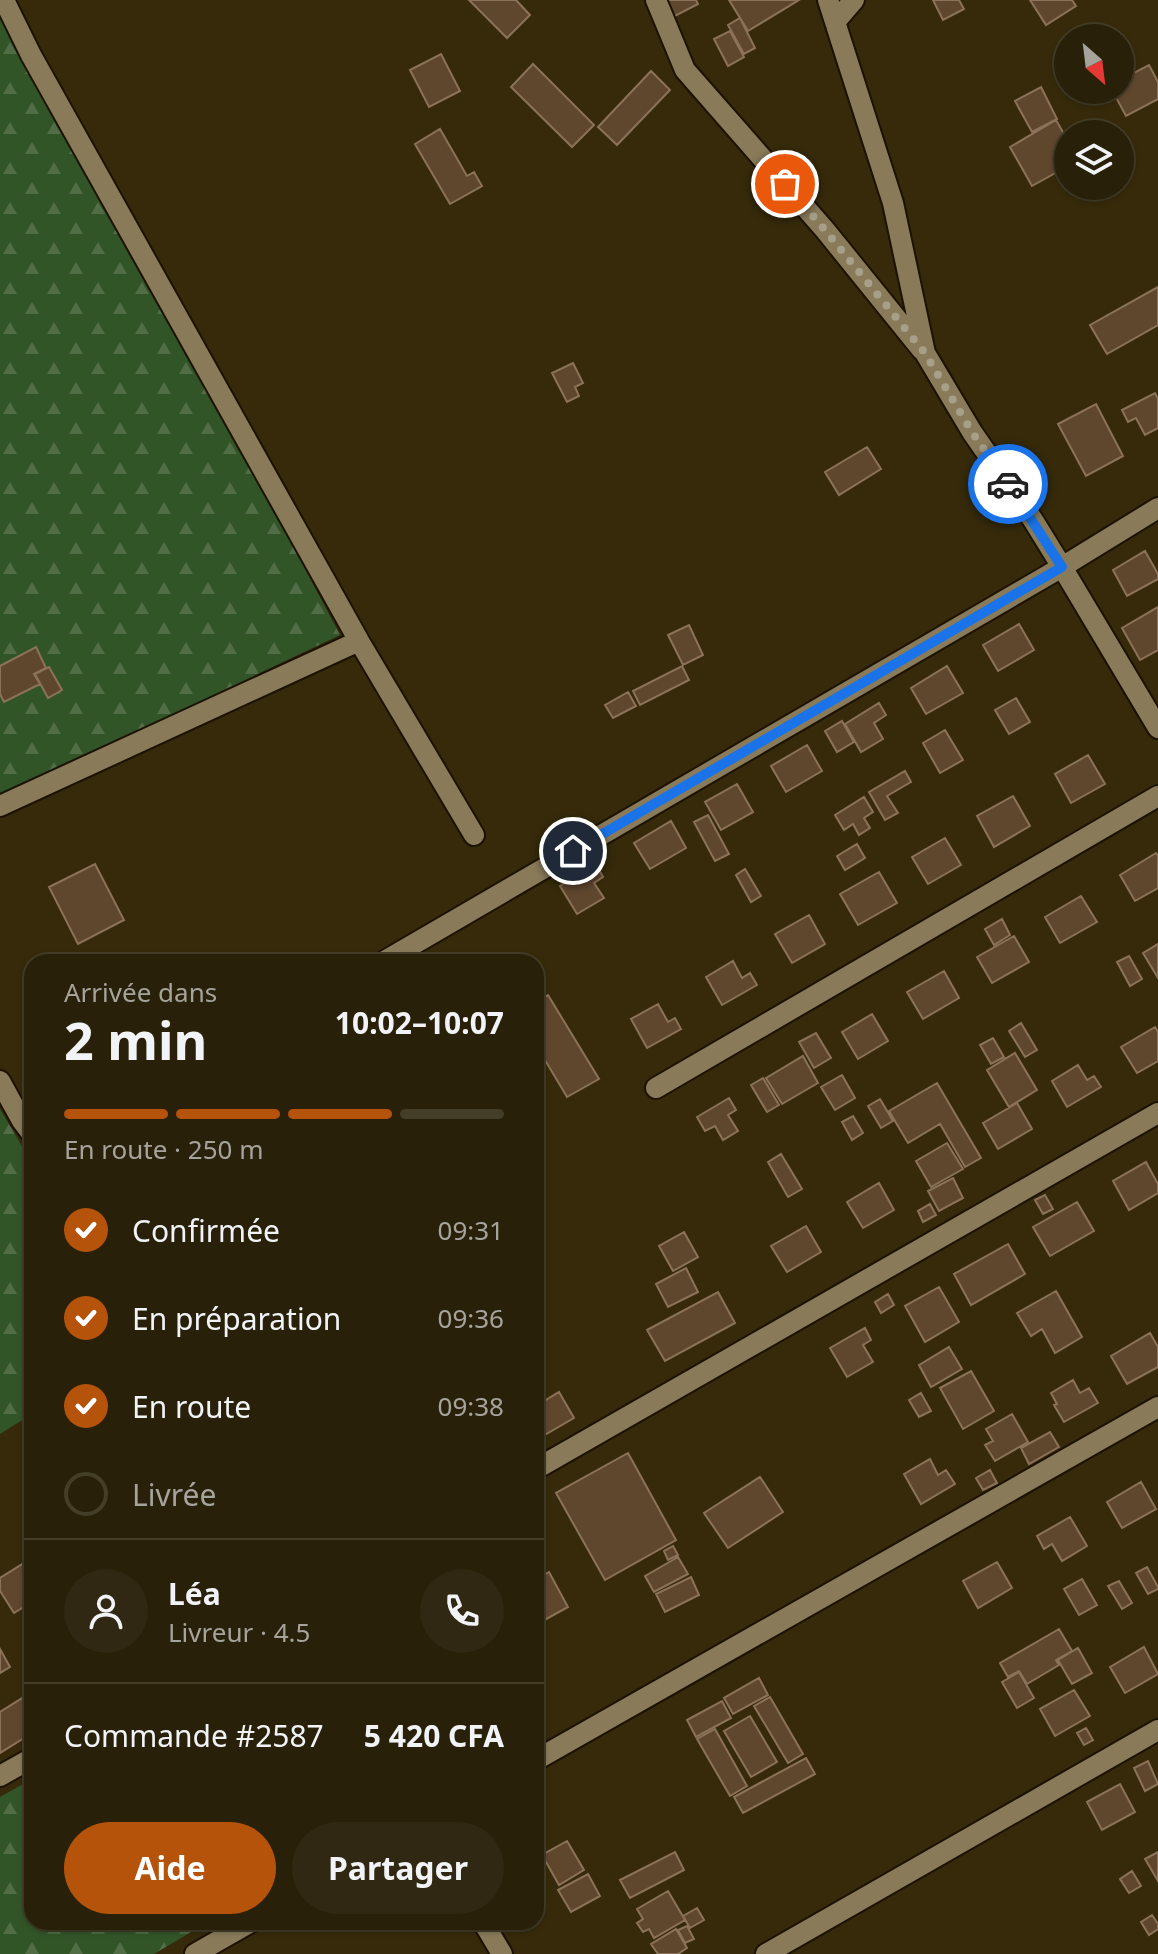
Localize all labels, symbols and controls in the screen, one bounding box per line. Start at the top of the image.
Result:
north arrow [1054,24,1134,104]
map controls [1054,24,1134,200]
button: layers [1054,120,1134,200]
pin [751,150,819,218]
icon: bag [763,162,807,206]
courier [968,444,1048,524]
icon: car [986,462,1030,506]
pin [539,817,607,885]
icon: home [551,829,595,873]
text: Arrivée dans [64,974,217,1010]
text: 10:02–10:07 [335,1002,504,1043]
text: 2 min [64,1004,207,1075]
text: En route · 250 m [64,1131,264,1167]
icon: check [64,1208,108,1252]
text: Confirmée [132,1210,280,1251]
text: 09:31 [438,1212,504,1248]
icon: check [64,1296,108,1340]
text: En préparation [132,1298,341,1339]
text: 09:36 [438,1300,504,1336]
icon: check [64,1384,108,1428]
text: En route [132,1386,251,1427]
text: 09:38 [438,1388,504,1424]
text: Livrée [132,1474,216,1515]
button: person [64,1569,148,1653]
button: phone [420,1569,504,1653]
text: Léa [168,1573,221,1614]
text: Livreur · 4.5 [168,1614,310,1650]
text: Commande #2587 [64,1715,324,1756]
text: 5 420 CFA [364,1715,504,1756]
button: Aide [64,1822,276,1914]
button: Partager [292,1822,504,1914]

